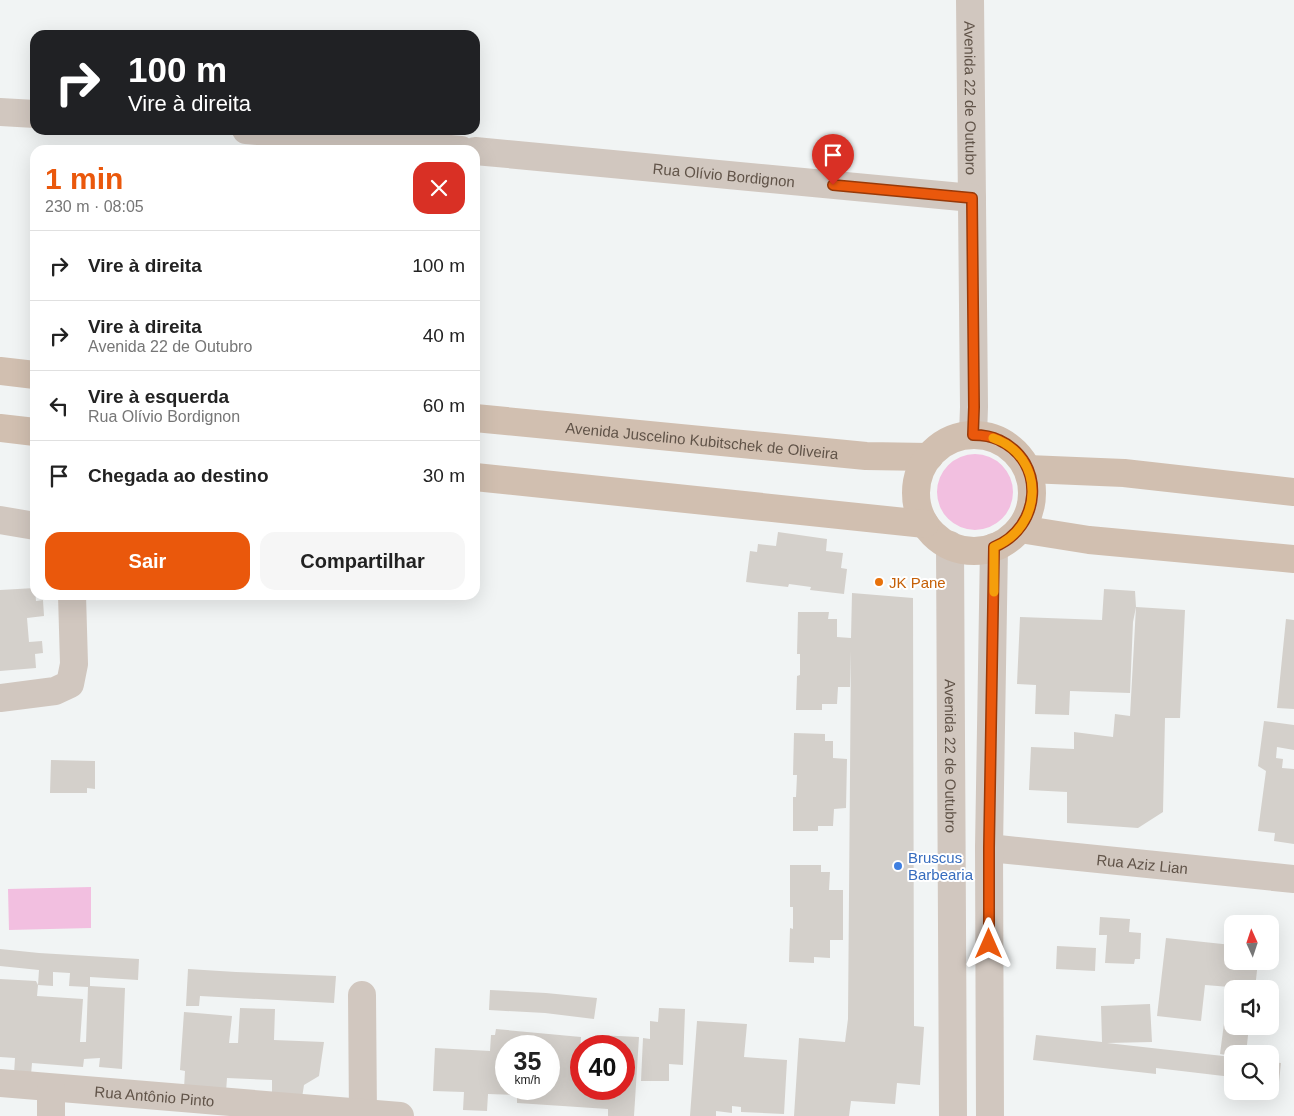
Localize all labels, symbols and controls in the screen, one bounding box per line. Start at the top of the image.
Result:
street label: Avenida 22 de Outubro [962,21,980,175]
icon: right [45,50,110,115]
text: 100 m [128,50,227,89]
text: Vire à direita [128,91,251,116]
pin [812,134,854,185]
icon: arrive [819,141,847,169]
street label: Rua Olívio Bordignon [652,159,796,190]
text: 1 min [45,162,123,195]
button: close [413,162,465,214]
text: 230 m · 08:05 [45,198,144,215]
icon: right [45,252,73,280]
text: Vire à direita [88,255,202,276]
text: 100 m [412,255,465,276]
text: Vire à direita [88,316,202,337]
icon: right [45,322,73,350]
text: 40 m [423,325,465,346]
text: Avenida 22 de Outubro [88,338,252,355]
text: Vire à esquerda [88,386,229,407]
icon: left [45,392,73,420]
text: 60 m [423,395,465,416]
text: Rua Olívio Bordignon [88,408,240,425]
street label: Avenida Juscelino Kubitschek de Oliveira [565,418,840,462]
icon: arrive [45,462,73,490]
text: Chegada ao destino [88,465,269,486]
text: 30 m [423,465,465,486]
button: Sair [45,532,250,590]
button: Compartilhar [260,532,465,590]
place label: JK Pane [889,574,946,591]
marker: JK Pane [873,576,885,588]
street label: Avenida 22 de Outubro [942,679,960,833]
place label: Bruscus Barbearia [908,849,974,883]
street label: Rua Aziz Lian [1096,850,1189,877]
marker: Bruscus Barbearia [892,860,904,872]
north arrow [1224,915,1279,970]
map controls [1224,915,1279,1100]
position arrow [962,917,1014,969]
button: sound [1224,980,1279,1035]
speed limit sign: 40 [570,1035,635,1100]
button: search [1224,1045,1279,1100]
text: 35 [514,1047,541,1075]
text: km/h [514,1073,541,1087]
street label: Rua Antônio Pinto [94,1082,215,1109]

